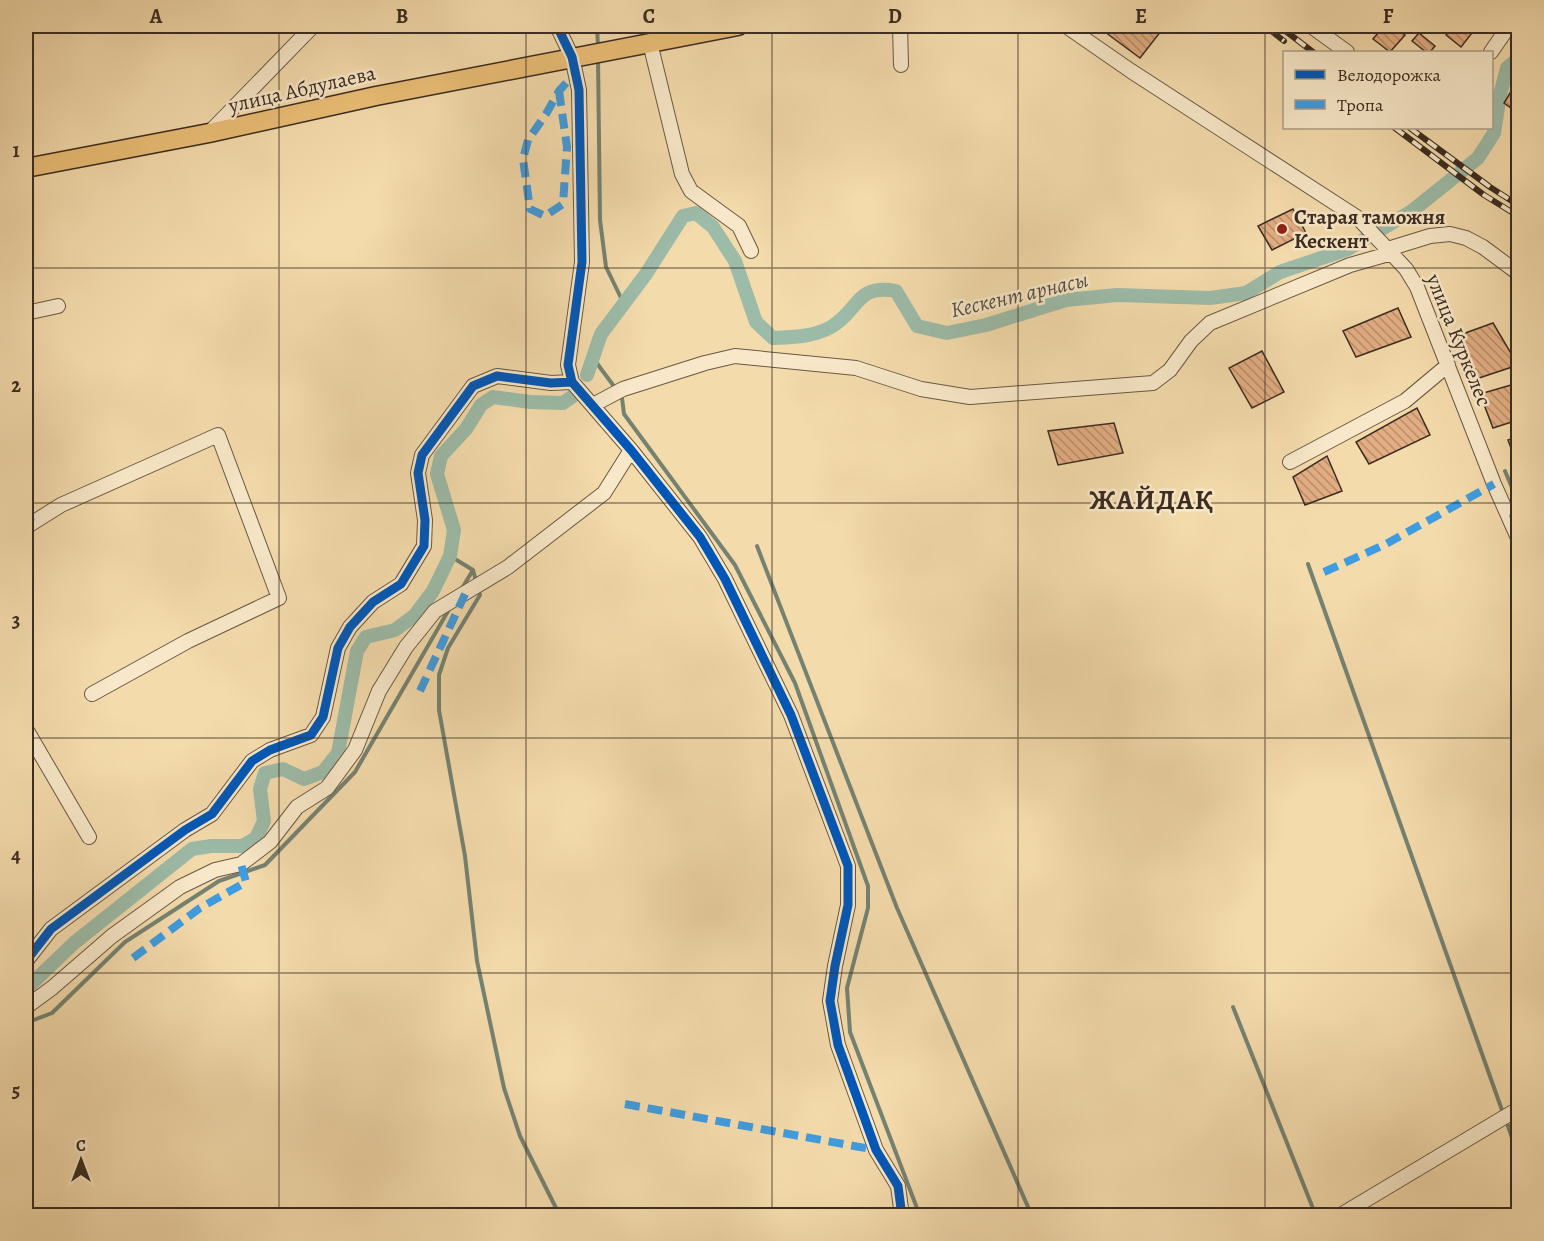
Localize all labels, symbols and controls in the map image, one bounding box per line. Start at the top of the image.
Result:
text: A [149,3,163,30]
text: B [396,3,408,30]
text: C [643,3,655,30]
text: D [888,3,902,30]
text: E [1135,3,1147,30]
text: F [1383,3,1394,30]
legend [1283,51,1493,129]
street label: улица Абдулаева [225,58,379,120]
text: Велодорожка [1337,63,1442,87]
text: Тропа [1337,93,1384,117]
text: 1 [12,137,20,164]
place label: Старая таможня Кескент [1294,203,1445,255]
marker: Старая таможня Кескент [1275,222,1289,236]
water label: Кескент арнасы [948,265,1091,325]
street label: улица Куркелес [1419,269,1498,410]
text: 2 [11,372,21,399]
district label: ЖАЙДАҚ [1089,482,1215,518]
text: 3 [12,607,20,634]
text: 4 [11,842,21,869]
text: 5 [12,1077,20,1104]
north arrow [51,1130,111,1190]
text: С [76,1135,86,1157]

